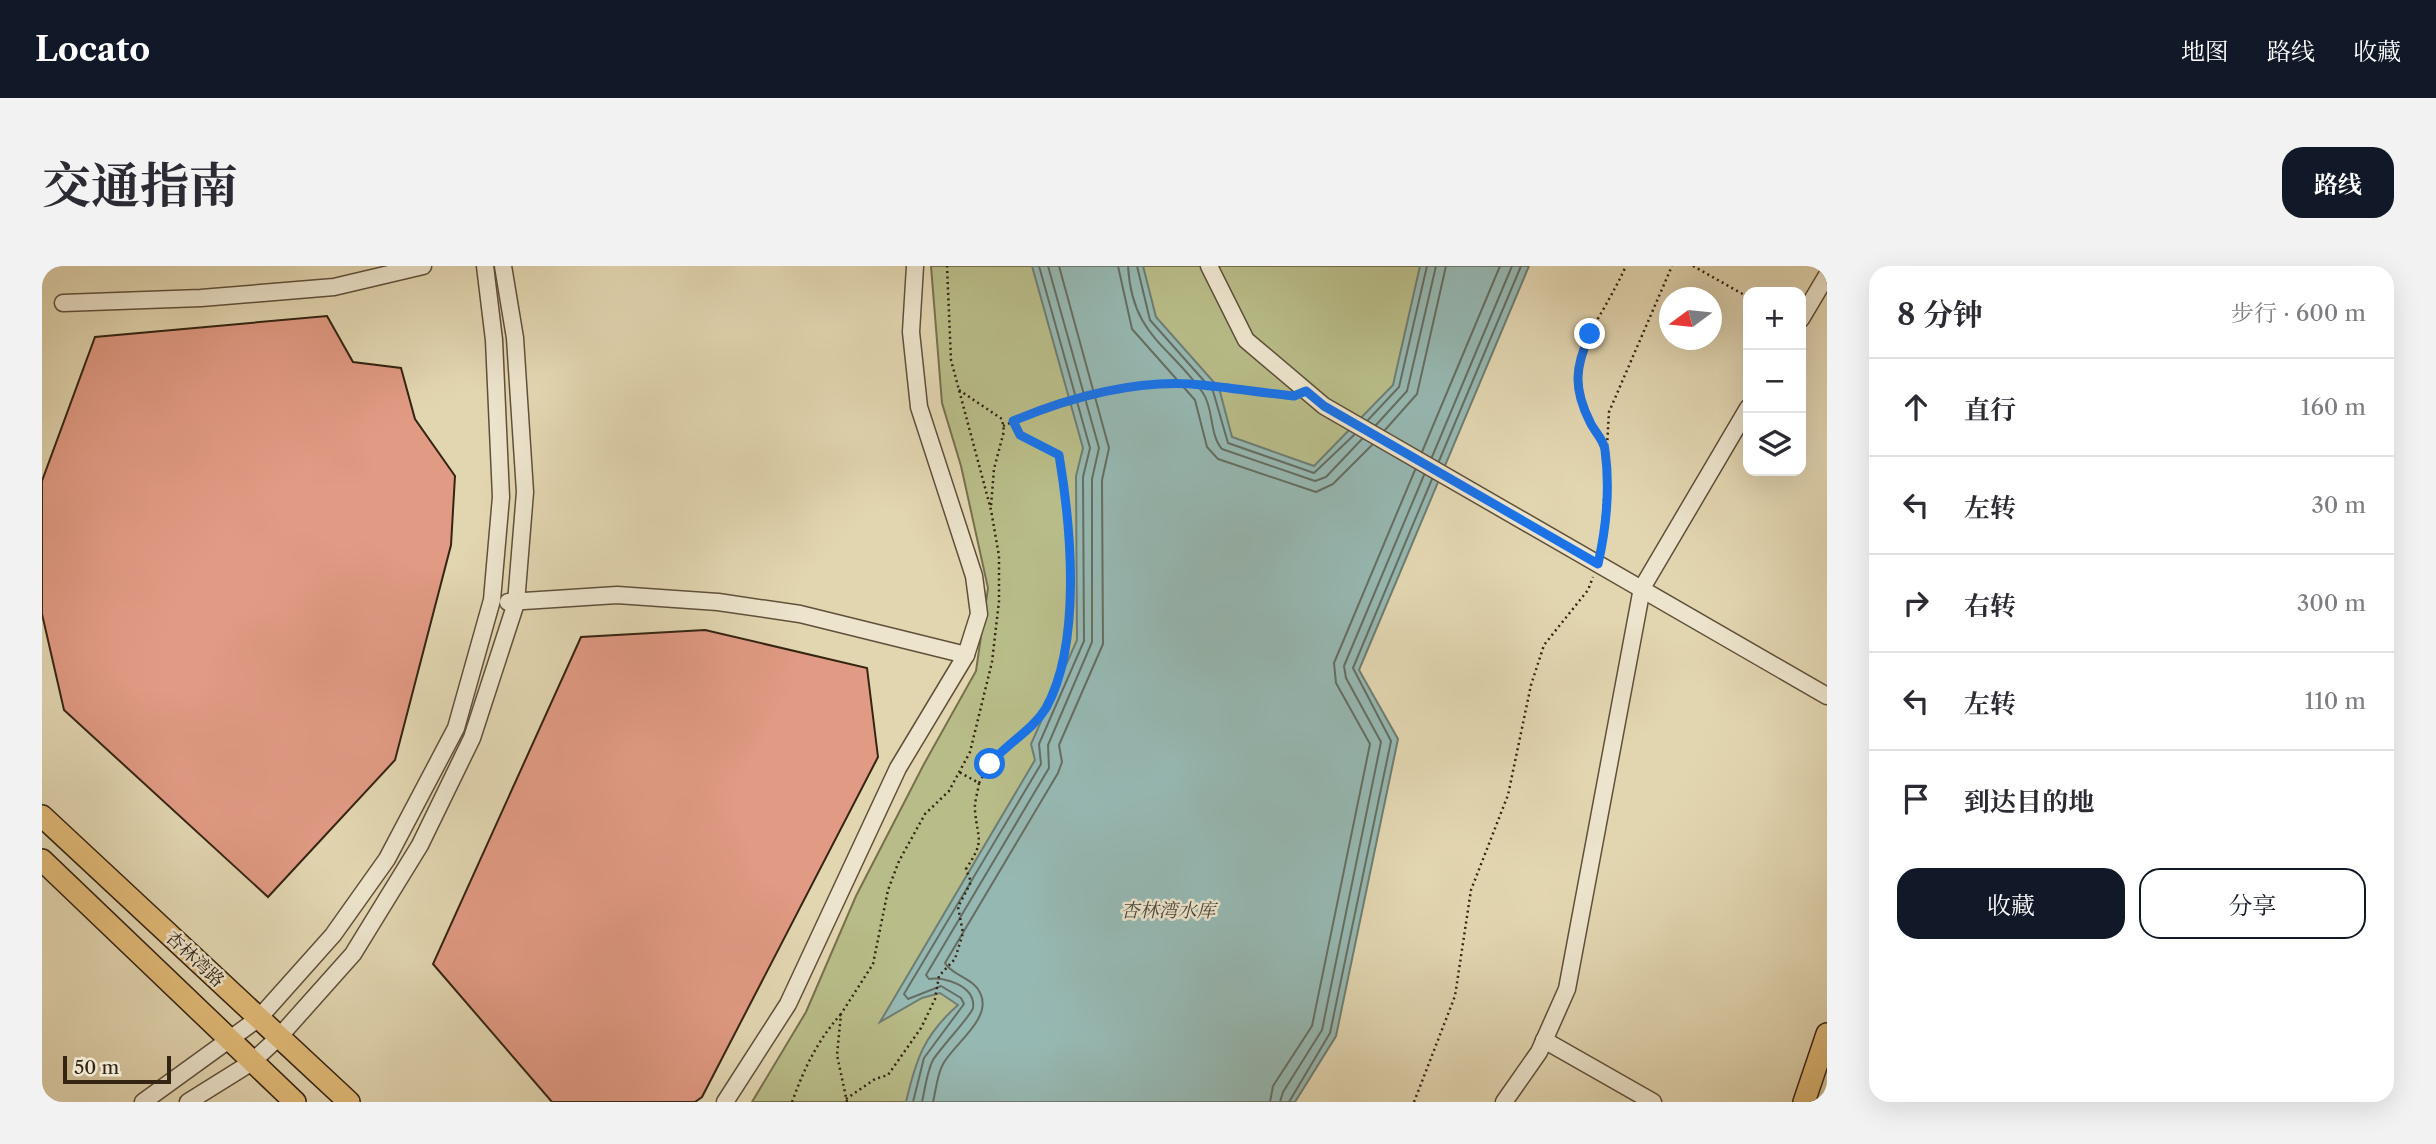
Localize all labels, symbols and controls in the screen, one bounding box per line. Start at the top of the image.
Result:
text: Locato [35,29,150,70]
text: 地图 [2181,37,2229,66]
text: 路线 [2267,37,2315,66]
text: 收藏 [2353,37,2401,66]
button: 路线 [2282,147,2394,218]
text: 交通指南 [42,155,238,216]
north arrow [1659,287,1722,350]
map controls [1743,287,1806,476]
button: + [1743,287,1806,350]
text: 8 分钟 [1897,296,1983,333]
text: 步行 · 600 m [2231,299,2366,327]
route end [1574,318,1605,349]
button: − [1743,350,1806,413]
icon: ahead [1897,388,1935,426]
text: 160 m [2301,393,2366,421]
text: 直行 [1964,394,2016,426]
button: layers [1743,413,1806,476]
icon: left [1897,486,1935,524]
text: 30 m [2311,491,2366,519]
text: 左转 [1964,492,2016,524]
icon: right [1897,584,1935,622]
text: 300 m [2297,589,2366,617]
text: 右转 [1964,590,2016,622]
icon: left [1897,682,1935,720]
text: 110 m [2305,687,2366,715]
text: 左转 [1964,688,2016,720]
route start [974,748,1005,779]
icon: arrive [1897,780,1935,818]
text: 到达目的地 [1964,786,2094,818]
button: 收藏 [1897,868,2125,939]
button: 分享 [2139,868,2366,939]
water label: 杏林湾水库 [1120,899,1218,922]
street label: 杏林湾路 [161,926,229,992]
scale bar [63,1053,172,1085]
text: 50 m [74,1056,119,1079]

